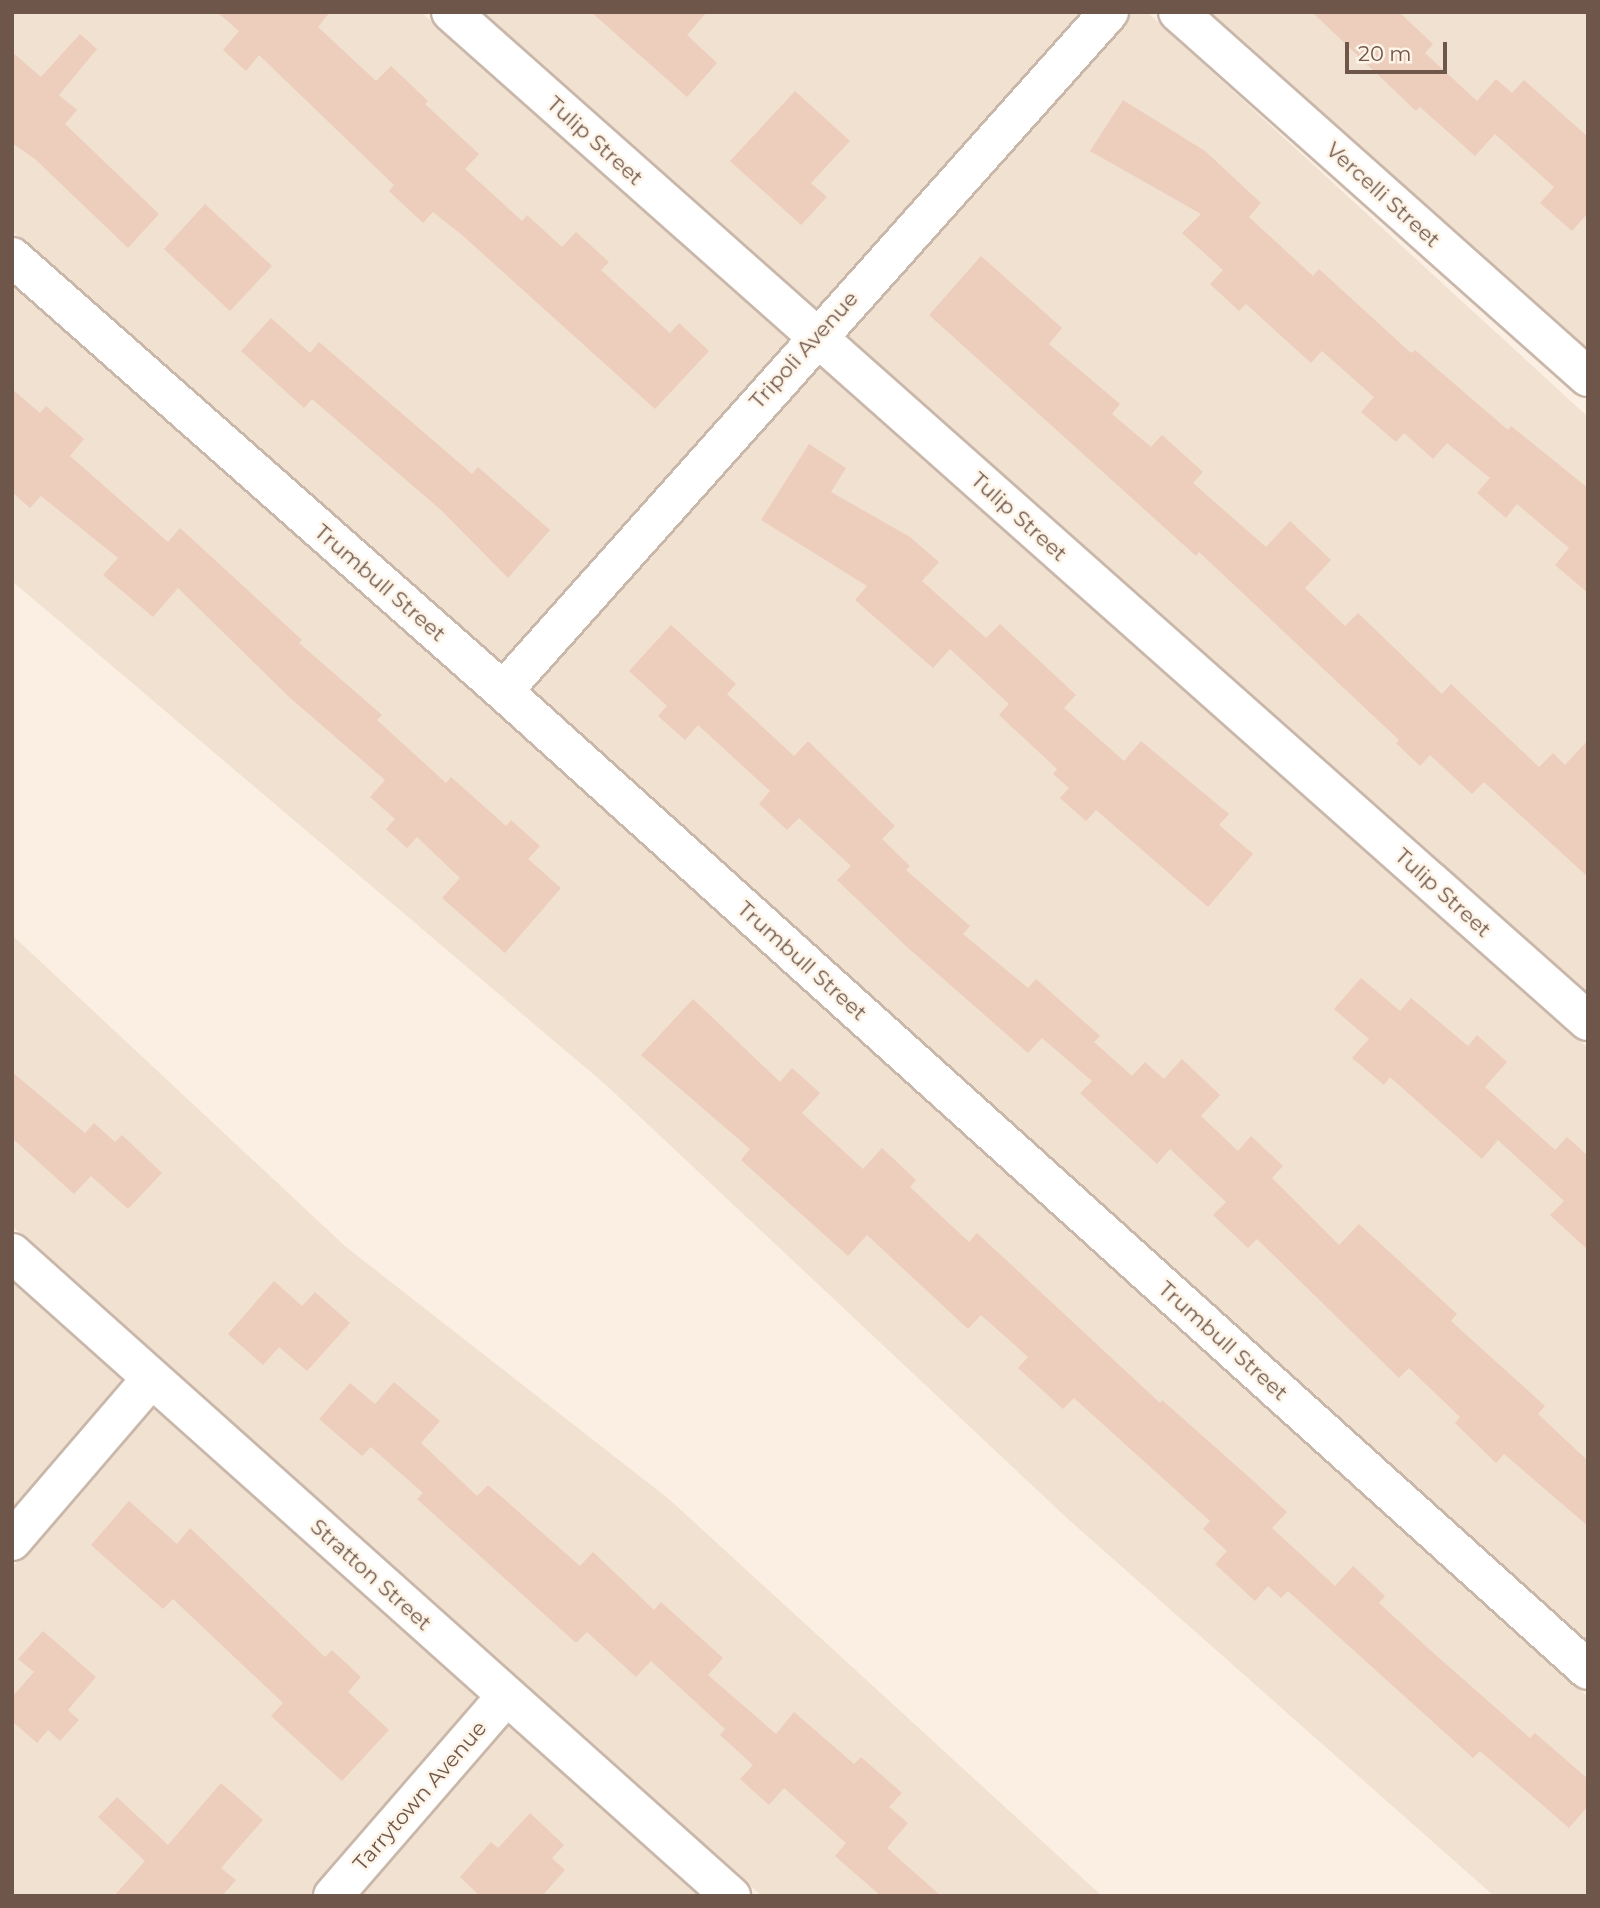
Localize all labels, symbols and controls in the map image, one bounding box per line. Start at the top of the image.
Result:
scale bar [1348,28,1450,72]
text: 20 m [1358,41,1412,66]
street label: Tulip Street [542,91,648,191]
street label: Vercelli Street [1321,137,1445,253]
street label: Tripoli Avenue [745,286,863,414]
street label: Tulip Street [966,467,1072,567]
street label: Trumbull Street [309,519,451,647]
street label: Tulip Street [1390,843,1496,943]
street label: Trumbull Street [732,896,872,1026]
street label: Trumbull Street [1153,1276,1293,1406]
street label: Stratton Street [305,1514,437,1636]
street label: Tarrytown Avenue [348,1716,492,1876]

